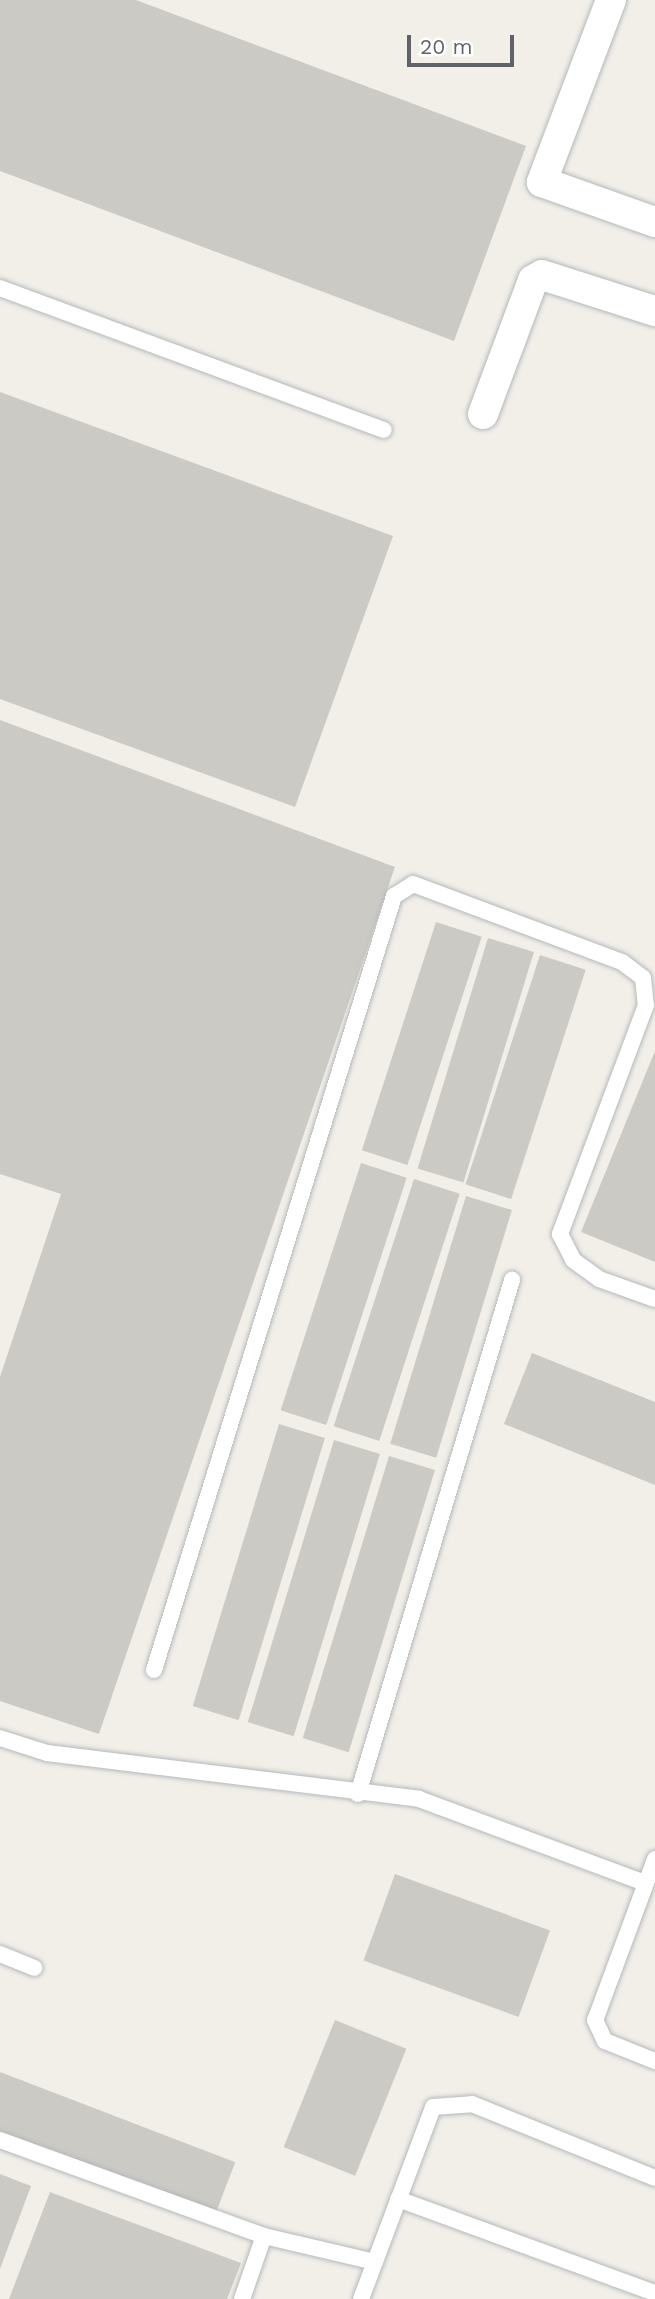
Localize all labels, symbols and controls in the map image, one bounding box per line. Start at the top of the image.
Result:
scale bar [410,21,517,65]
text: 20 m [420,34,472,59]

